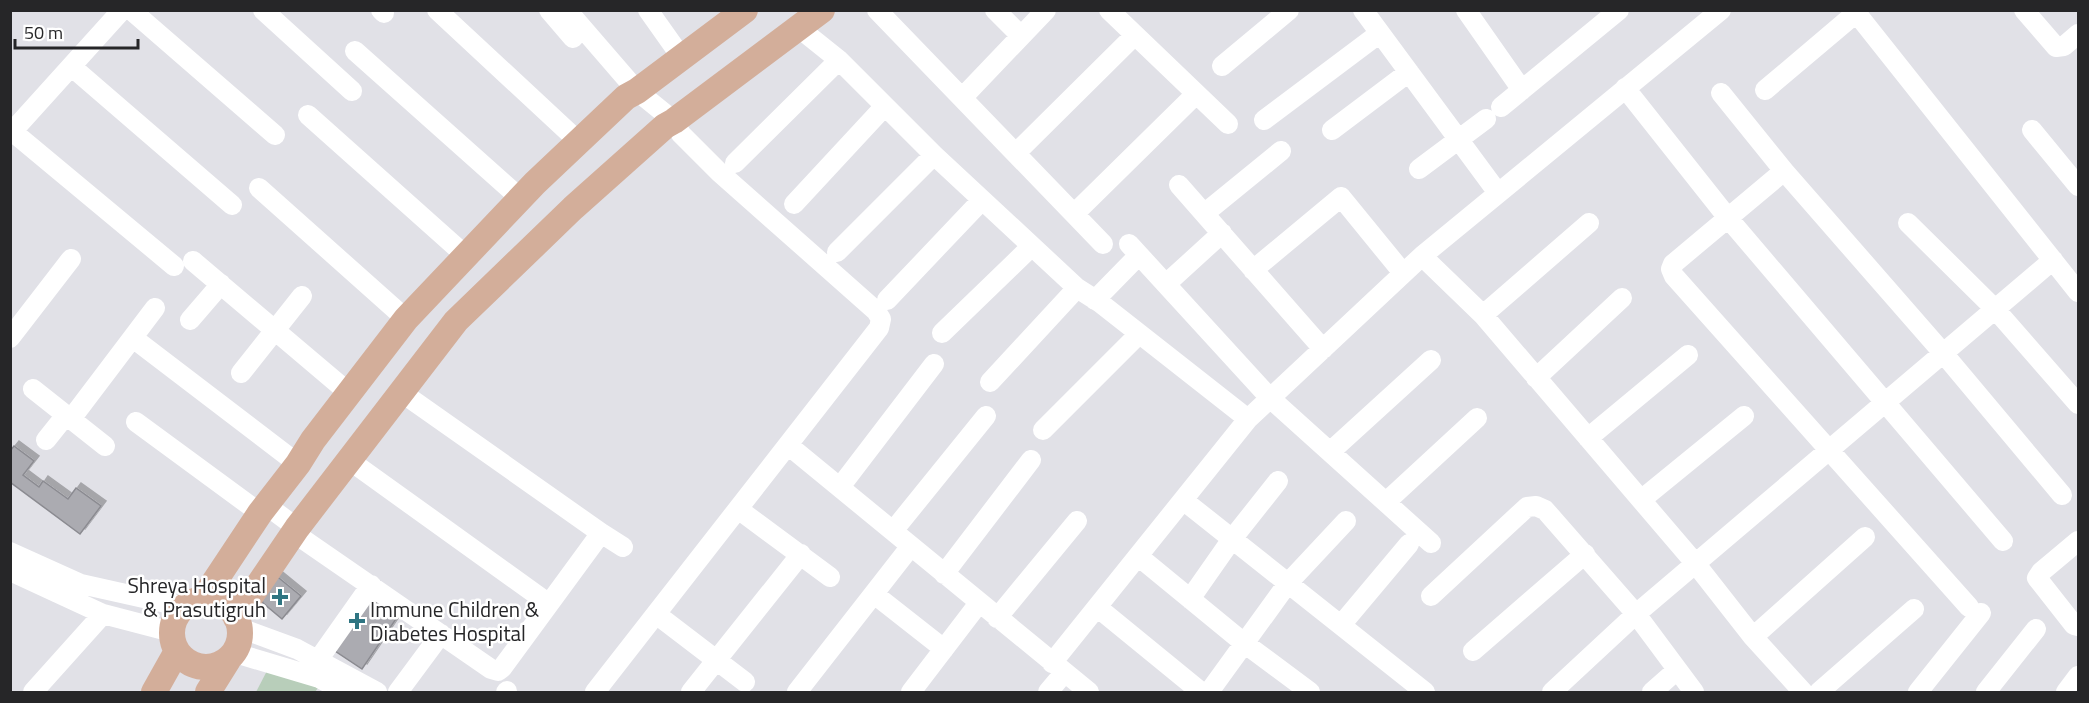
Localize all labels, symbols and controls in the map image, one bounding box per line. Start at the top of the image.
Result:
scale bar [15,12,138,50]
text: 50 m [24,19,63,46]
place label: Shreya Hospital & Prasutigruh [127,569,266,625]
marker: Shreya Hospital & Prasutigruh [271,588,289,606]
place label: Immune Children & Diabetes Hospital [370,593,540,649]
marker: Immune Children & Diabetes Hospital [348,612,366,630]

